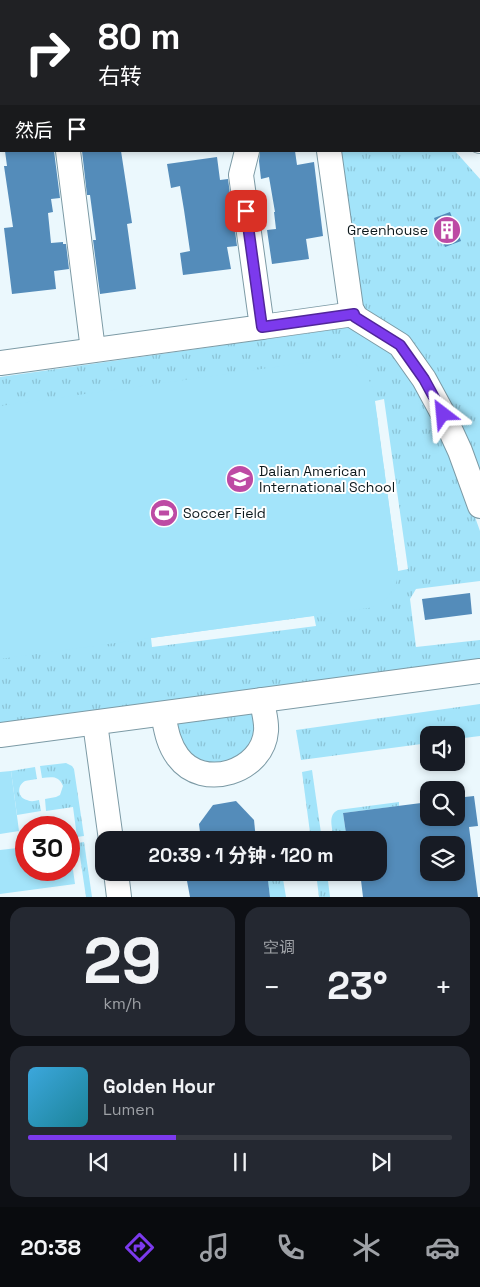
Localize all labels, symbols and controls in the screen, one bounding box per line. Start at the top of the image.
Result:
text: 80 m [98,15,180,59]
icon: right [15,20,80,85]
text: 右转 [98,62,142,90]
icon: arrive [63,115,91,143]
text: 然后 [15,118,53,143]
pin [225,190,267,232]
icon: arrive [232,197,260,225]
building icon: Greenhouse [432,215,462,245]
place label: Greenhouse [347,221,428,239]
position arrow [416,387,468,439]
place label: Dalian American International School [259,462,395,496]
school or university icon: Dalian American International School [225,464,255,494]
sports icon: Soccer Field [149,498,179,528]
place label: Soccer Field [183,504,266,522]
map controls [420,726,465,881]
button: sound [420,726,465,771]
button: search [420,781,465,826]
speed limit sign: 30 [15,816,80,881]
button: layers [420,836,465,881]
text: 20:39 · 1 分钟 · 120 m [149,843,333,868]
text: 29 [83,919,162,1002]
text: 空调 [263,937,295,958]
text: 23° [327,962,388,1010]
text: − [263,969,280,1005]
text: + [435,969,452,1005]
text: km/h [103,993,142,1014]
text: Golden Hour [103,1074,215,1099]
text: Lumen [103,1099,155,1120]
icon: previous [85,1148,113,1176]
icon: pause [226,1148,254,1176]
icon: next [367,1148,395,1176]
icon: directions [122,1230,157,1265]
icon: music [197,1230,232,1265]
icon: phone [273,1230,308,1265]
icon: climate [349,1230,384,1265]
icon: car [425,1230,460,1265]
text: 20:38 [20,1233,81,1261]

